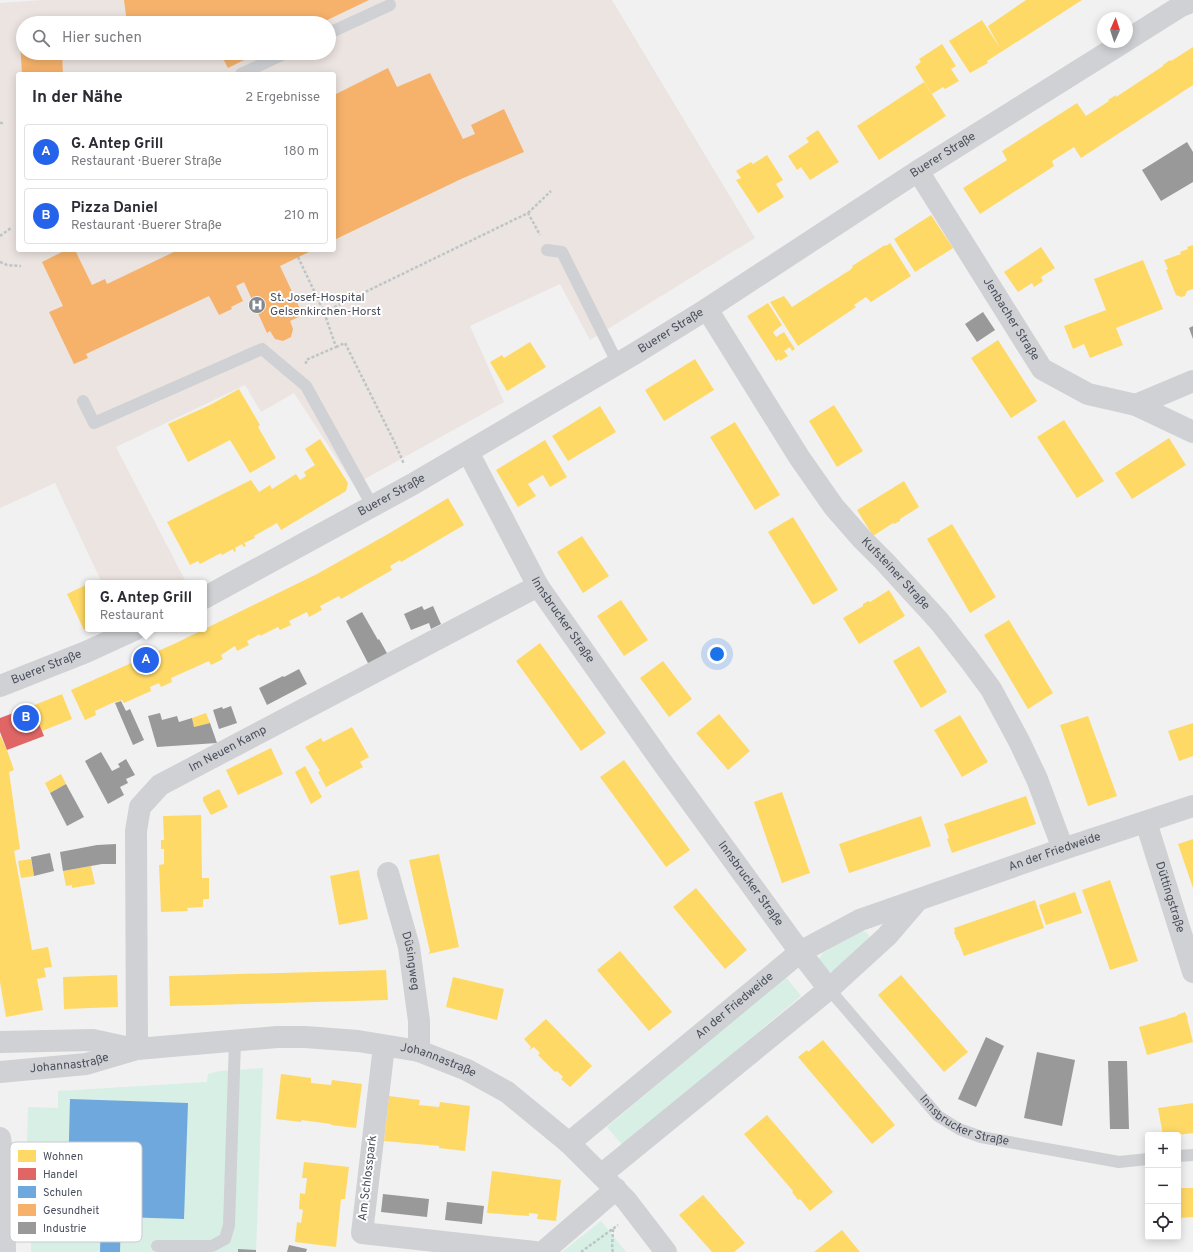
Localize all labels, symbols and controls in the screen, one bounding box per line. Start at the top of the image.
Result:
north arrow [1097,12,1133,48]
search box [16,16,336,60]
icon: search [30,27,52,49]
text: Hier suchen [62,29,142,48]
text: In der Nähe [32,87,123,109]
text: 2 Ergebnisse [245,90,320,106]
street label: Buerer Straße [907,129,979,182]
text: G. Antep Grill [71,135,163,154]
text: A [41,144,51,160]
text: 180 m [284,144,319,160]
text: Restaurant · Buerer Straße [71,154,222,170]
text: Pizza Daniel [71,199,158,218]
text: B [42,208,50,224]
text: 210 m [284,208,319,224]
text: Restaurant · Buerer Straße [71,218,222,234]
street label: Jenbacher Straße [979,275,1043,364]
place label: St. Josef-Hospital Gelsenkirchen-Horst [270,290,381,320]
hospital icon: St. Josef-Hospital Gelsenkirchen-Horst [247,295,267,315]
street label: Buerer Straße [635,305,707,358]
street label: Buerer Straße [355,470,428,520]
street label: Kufsteiner Straße [857,534,933,614]
street label: Innsbrucker Straße [527,574,598,666]
popup [85,580,207,632]
text: G. Antep Grill [100,589,192,608]
text: Restaurant [100,608,164,624]
your location [707,644,727,664]
pin: A [133,645,159,675]
street label: Buerer Straße [9,646,84,689]
pin: B [13,703,39,733]
street label: Im Neuen Kamp [186,722,270,776]
street label: An der Friedweide [1006,829,1103,875]
street label: Innsbrucker Straße [714,838,787,930]
street label: Düttingstraße [1151,860,1188,935]
street label: Düsingweg [397,930,423,991]
street label: An der Friedweide [692,969,777,1043]
street label: Johannastraße [399,1040,479,1082]
street label: Johannastraße [29,1050,111,1077]
street label: Innsbrucker Straße [915,1092,1010,1150]
map controls [1145,1132,1181,1240]
button: + [1145,1132,1181,1168]
street label: Am Schlosspark [355,1134,381,1222]
legend [10,1142,142,1242]
text: Wohnen [43,1150,83,1164]
text: Handel [43,1168,78,1182]
button: − [1145,1168,1181,1204]
text: Schulen [43,1186,82,1200]
text: Gesundheit [43,1204,99,1218]
button: locate [1145,1204,1181,1240]
text: Industrie [43,1222,87,1236]

